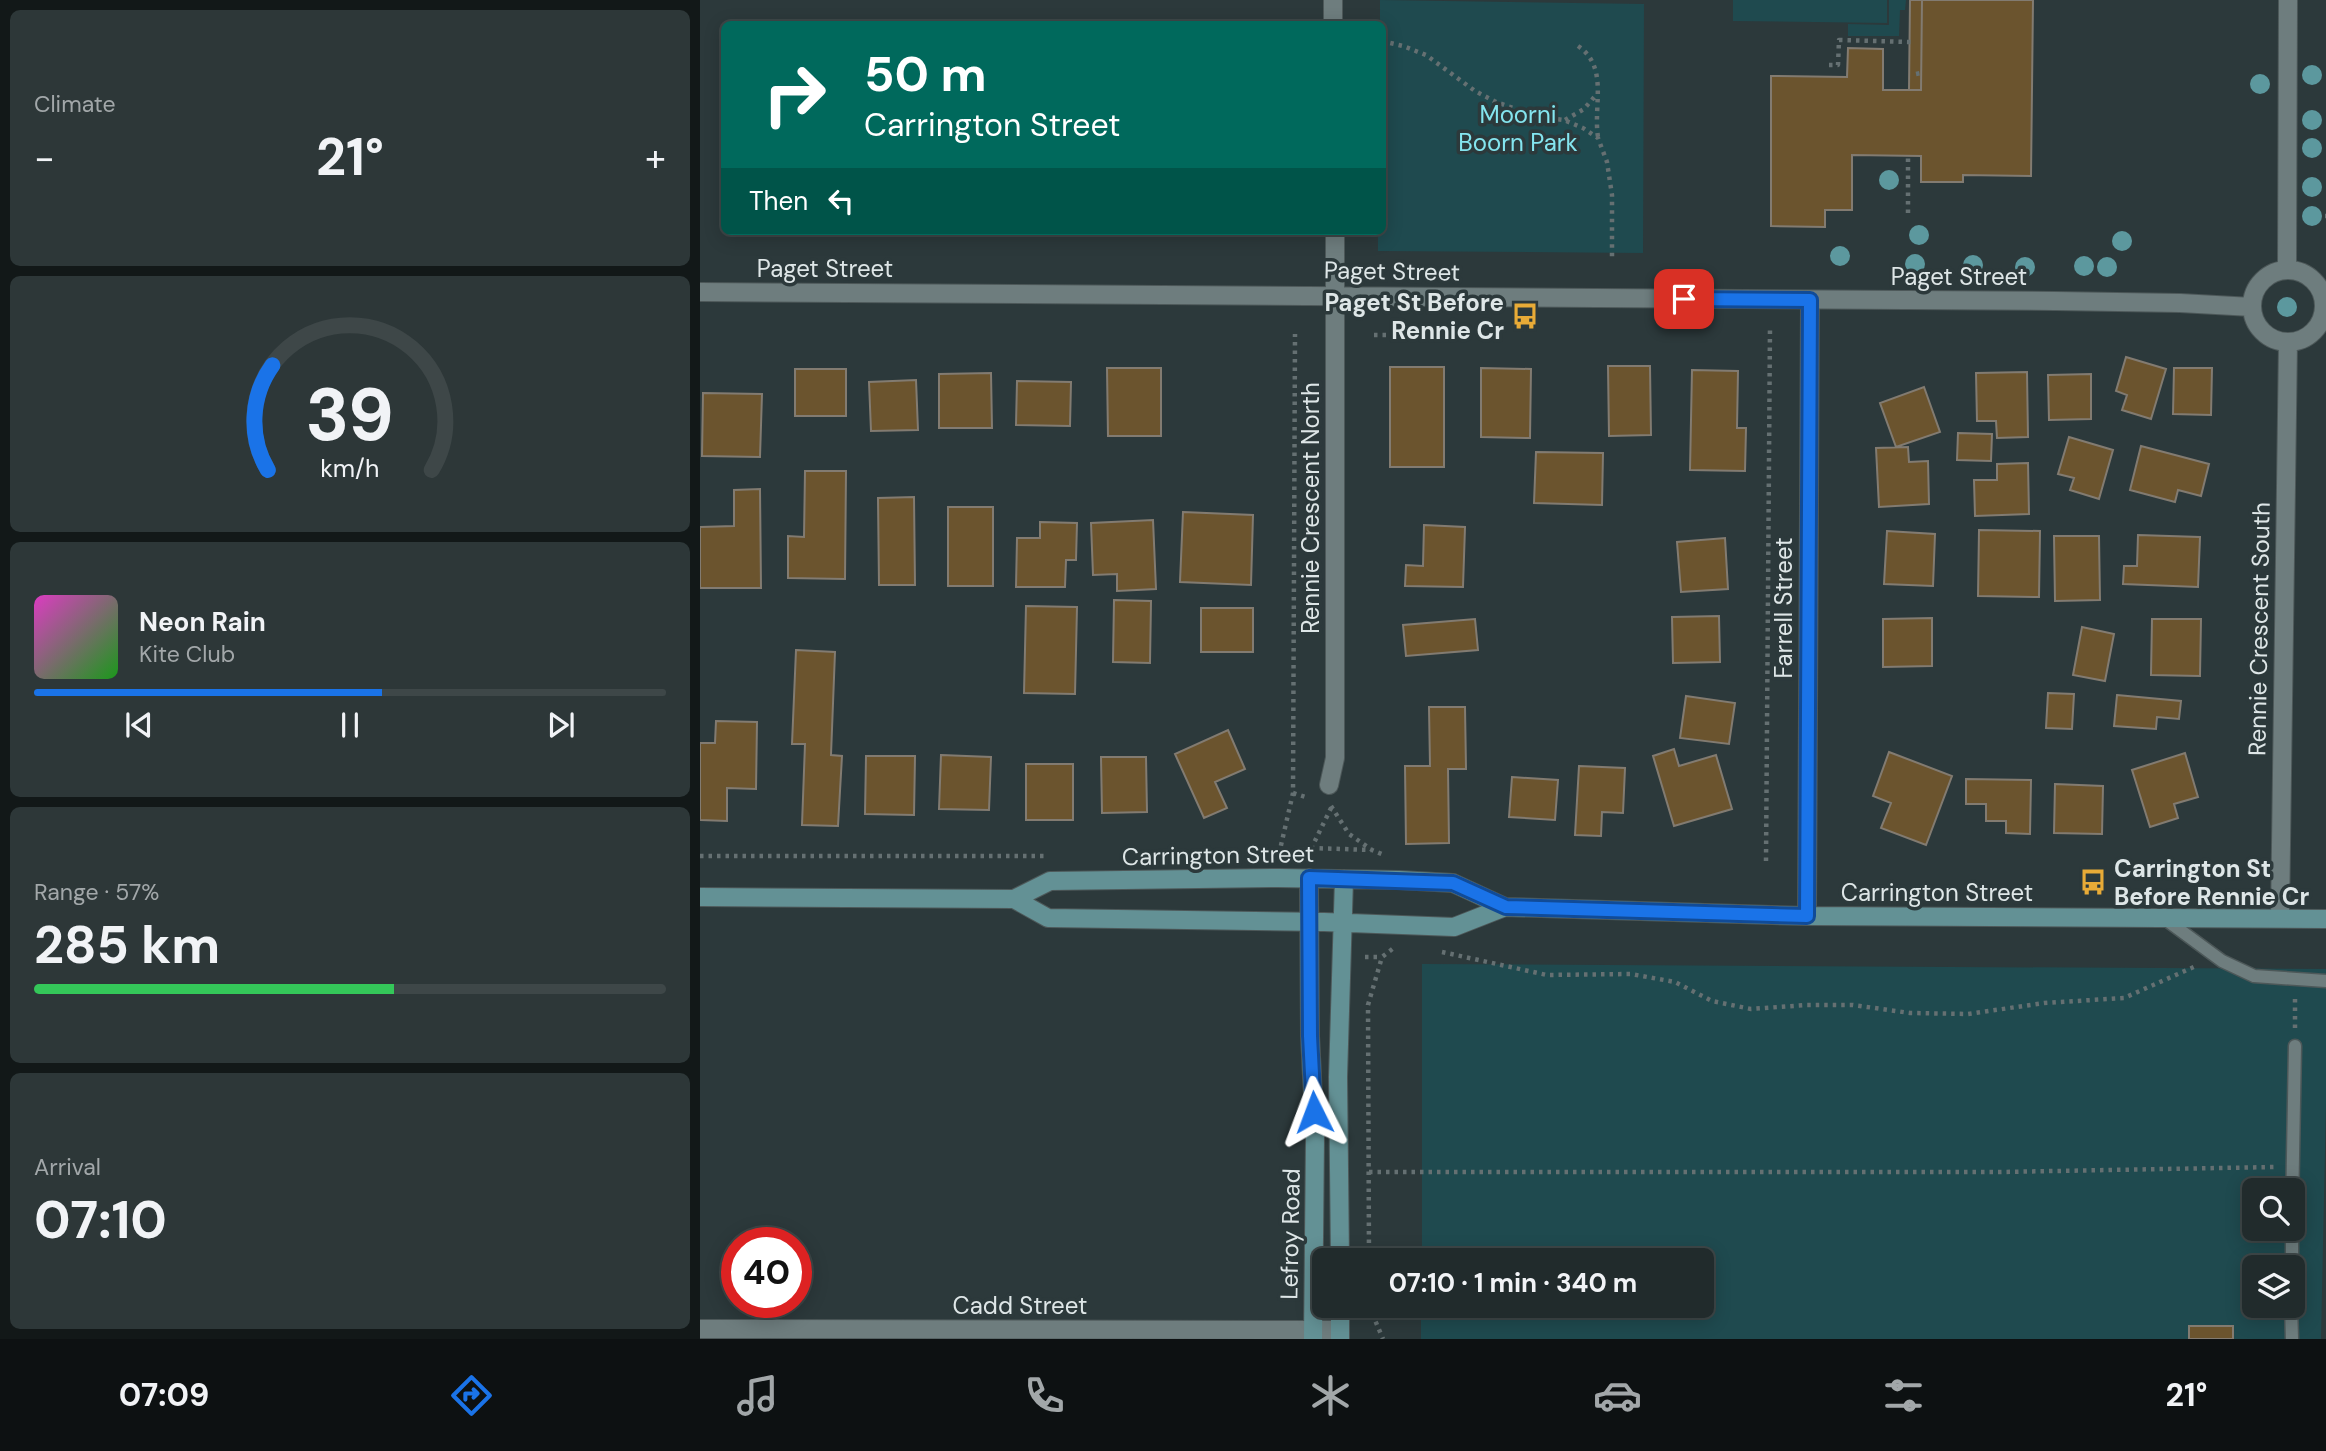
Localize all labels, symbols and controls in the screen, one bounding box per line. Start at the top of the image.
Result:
text: 50 m [864,42,987,106]
icon: right [749,49,840,140]
text: Climate [34,89,116,119]
park label: Moorni Boorn Park [1458,99,1578,158]
text: Carrington Street [864,104,1121,146]
text: 21° [316,123,384,191]
text: − [34,133,55,183]
text: + [645,133,666,183]
icon: left [822,182,860,220]
text: Then [749,184,808,218]
street label: Paget Street [757,253,893,284]
street label: Paget Street [1324,254,1460,288]
street label: Paget Street [1891,261,2027,292]
pin [1654,269,1714,329]
icon: arrive [1665,280,1703,318]
place label: Paget St Before Rennie Cr [1324,287,1504,346]
bus stop icon: Paget St Before Rennie Cr [1510,301,1540,331]
text: 39 [306,368,394,463]
street label: Rennie Crescent North [1295,382,1326,634]
text: km/h [320,451,380,484]
street label: Rennie Crescent South [2241,502,2277,756]
street label: Farrell Street [1768,537,1799,679]
text: Neon Rain [139,605,266,639]
text: Kite Club [139,639,235,669]
icon: previous [120,706,158,744]
icon: pause [331,706,369,744]
icon: next [542,706,580,744]
street label: Carrington Street [1122,838,1314,872]
place label: Carrington St Before Rennie Cr [2114,853,2309,912]
bus stop icon: Carrington St Before Rennie Cr [2078,867,2108,897]
text: Range · 57% [34,877,159,907]
street label: Carrington Street [1841,877,2033,908]
text: 285 km [34,911,220,979]
position arrow [1277,1075,1351,1149]
text: Arrival [34,1152,101,1182]
street label: Lefroy Road [1273,1168,1307,1300]
map controls [2242,1178,2305,1318]
button: search [2242,1178,2305,1241]
text: 07:10 [34,1186,167,1254]
speed limit sign: 40 [721,1227,812,1318]
button: layers [2242,1255,2305,1318]
text: 07:10 · 1 min · 340 m [1389,1266,1637,1300]
street label: Cadd Street [953,1290,1087,1321]
icon: directions [447,1371,496,1420]
icon: music [733,1371,782,1420]
icon: phone [1020,1371,1069,1420]
icon: climate [1306,1371,1355,1420]
icon: car [1593,1371,1642,1420]
icon: filters [1879,1371,1928,1420]
text: 07:09 [119,1374,209,1416]
text: 21° [2166,1374,2207,1416]

